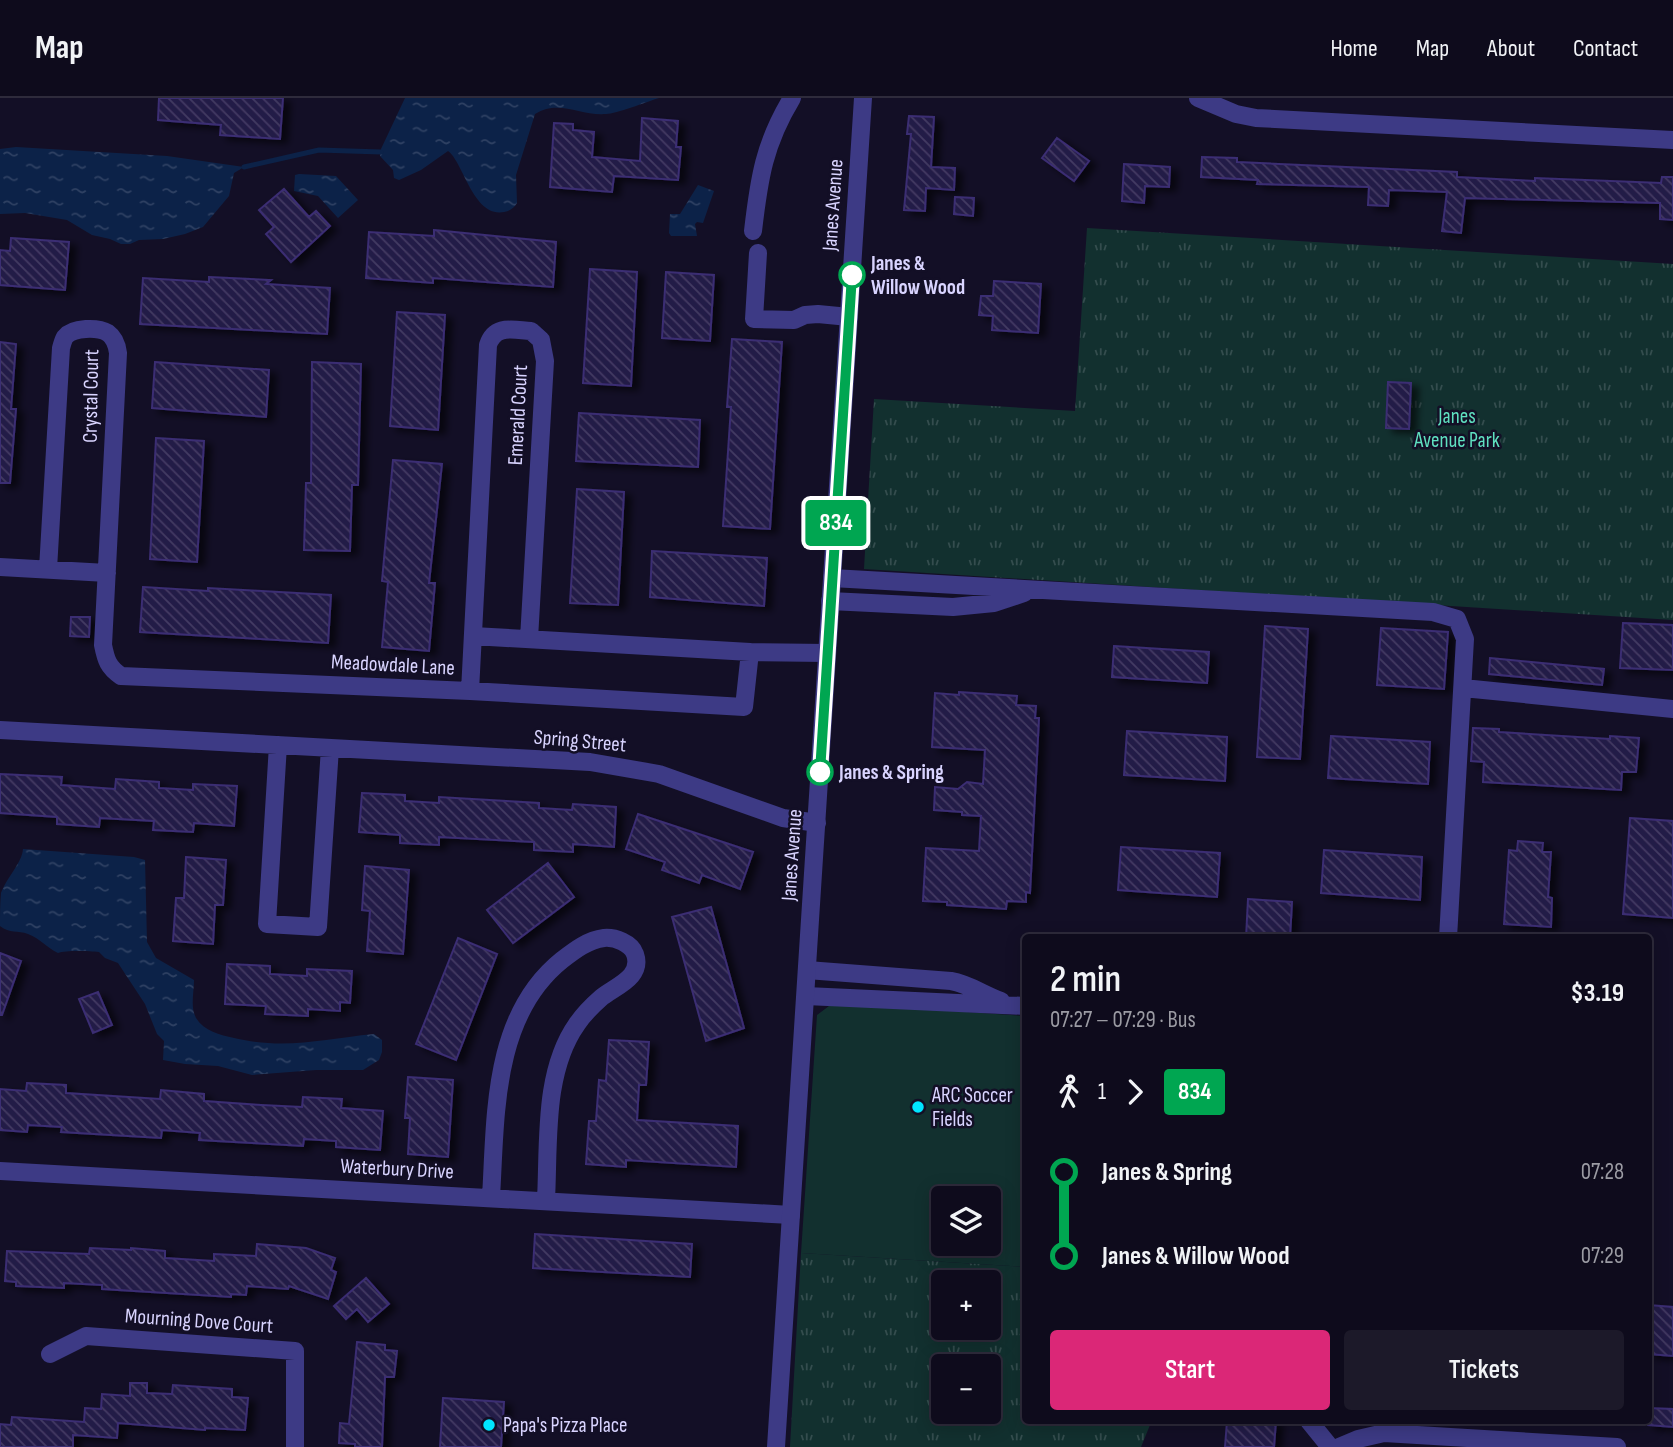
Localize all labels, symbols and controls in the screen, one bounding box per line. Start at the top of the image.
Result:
text: Map [35,28,84,68]
text: Home [1330,34,1378,63]
text: Map [1416,34,1449,63]
text: About [1487,34,1535,63]
text: Contact [1573,34,1638,63]
street label: Janes Avenue [817,158,849,253]
place label: Janes & Willow Wood [870,251,965,300]
marker: Janes & Willow Wood [839,262,865,288]
street label: Crystal Court [78,349,104,443]
street label: Emerald Court [503,364,533,466]
park label: Janes Avenue Park [1413,404,1500,453]
line badge: 834 [796,500,876,546]
text: 834 [819,508,853,537]
street label: Meadowdale Lane [330,649,456,681]
street label: Spring Street [533,725,627,757]
marker: Janes & Spring [807,759,833,785]
place label: Janes & Spring [838,760,944,785]
street label: Janes Avenue [776,808,808,903]
text: 2 min [1050,957,1121,1002]
text: $3.19 [1570,978,1624,1009]
text: 07:27 – 07:29 · Bus [1050,1006,1196,1034]
icon: walk [1050,1073,1088,1111]
icon: forward [1116,1073,1154,1111]
text: 834 [1178,1077,1211,1106]
text: 1 [1098,1078,1106,1106]
place label: ARC Soccer Fields [931,1083,1013,1132]
marker: ARC Soccer Fields [910,1099,926,1115]
street label: Waterbury Drive [340,1154,454,1184]
text: Janes & Spring [1102,1157,1232,1188]
text: 07:28 [1581,1158,1624,1186]
map controls [931,1186,1001,1424]
button: layers [931,1186,1001,1256]
text: Janes & Willow Wood [1102,1241,1290,1272]
text: 07:29 [1581,1242,1624,1270]
button: + [931,1270,1001,1340]
street label: Mourning Dove Court [124,1303,274,1339]
button: Start [1050,1330,1330,1410]
button: Tickets [1344,1330,1624,1410]
button: − [931,1354,1001,1424]
place label: Papa's Pizza Place [503,1413,628,1438]
marker: Papa's Pizza Place [481,1417,497,1433]

